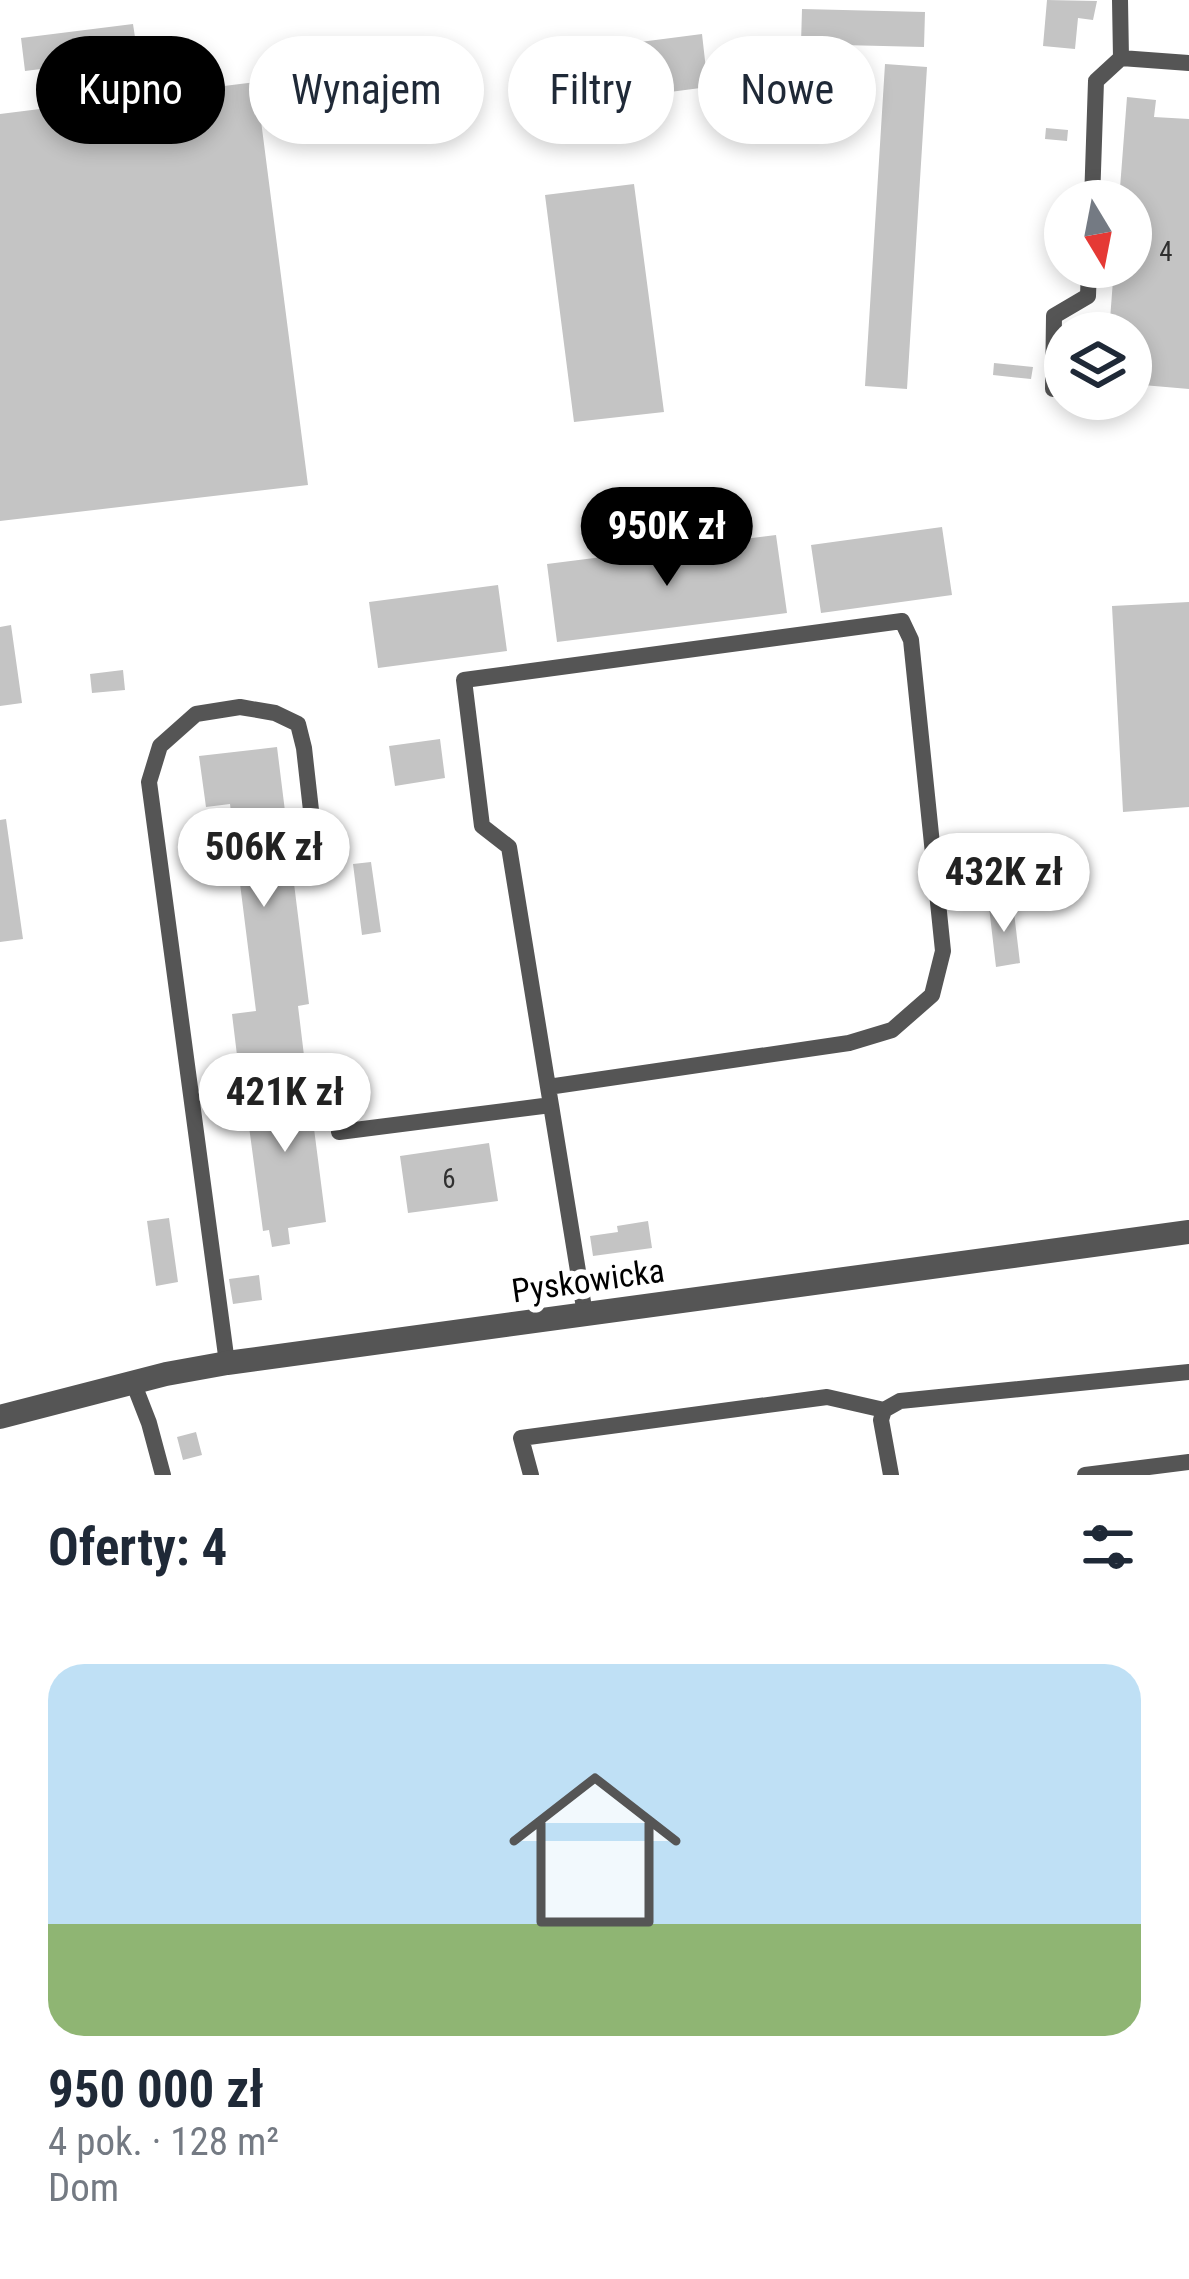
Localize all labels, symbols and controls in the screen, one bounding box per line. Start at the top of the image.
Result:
chip: Kupno [36,36,225,144]
chip: Wynajem [249,36,484,144]
chip: Filtry [508,36,674,144]
chip: Nowe [698,36,876,144]
north arrow [1044,180,1152,288]
map controls [1044,180,1152,420]
house number: 4 [1159,236,1173,268]
button: layers [1044,312,1152,420]
pin: 950K zł [556,487,778,589]
text: 950K zł [608,503,726,549]
pin: 506K zł [153,808,375,910]
text: 506K zł [205,824,323,870]
pin: 432K zł [893,833,1115,935]
text: 432K zł [945,849,1063,895]
pin: 421K zł [174,1053,396,1155]
text: 421K zł [226,1069,344,1115]
house number: 6 [442,1163,456,1195]
street label: Pyskowicka [509,1250,667,1311]
icon: filters [1075,1514,1141,1580]
text: Oferty: 4 [48,1518,227,1577]
icon: home [487,1742,703,1958]
text: 950 000 zł [48,2060,264,2119]
text: 4 pok. · 128 m² [48,2119,279,2165]
text: Dom [48,2165,119,2211]

